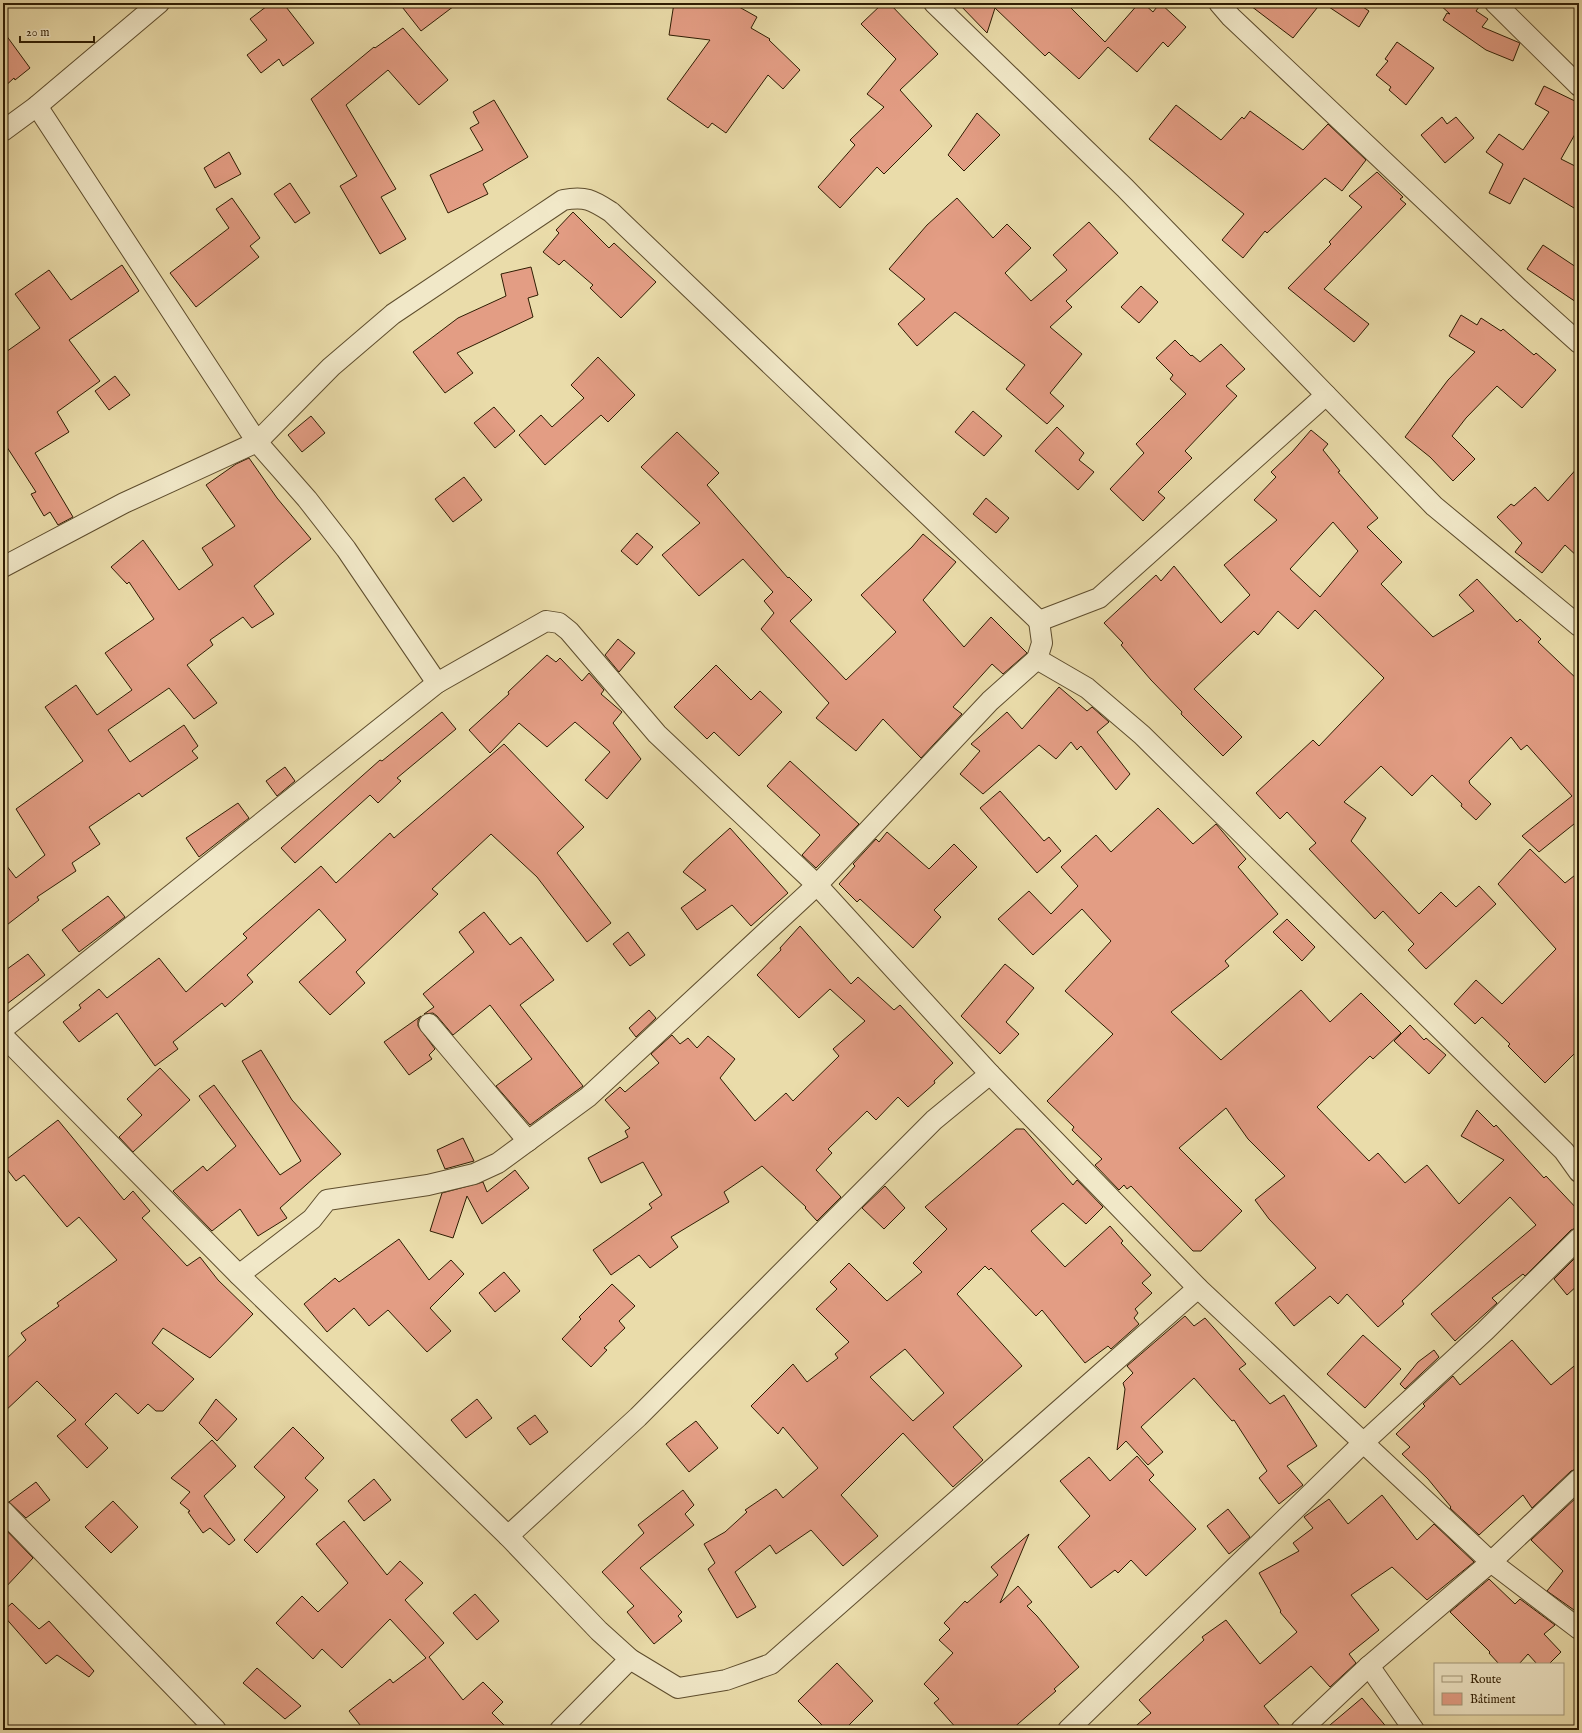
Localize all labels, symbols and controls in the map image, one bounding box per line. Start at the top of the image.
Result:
scale bar [20,18,94,44]
text: 20 m [26,25,49,40]
legend [1434,1663,1564,1715]
text: Route [1470,1672,1502,1687]
text: Bâtiment [1470,1692,1516,1707]

